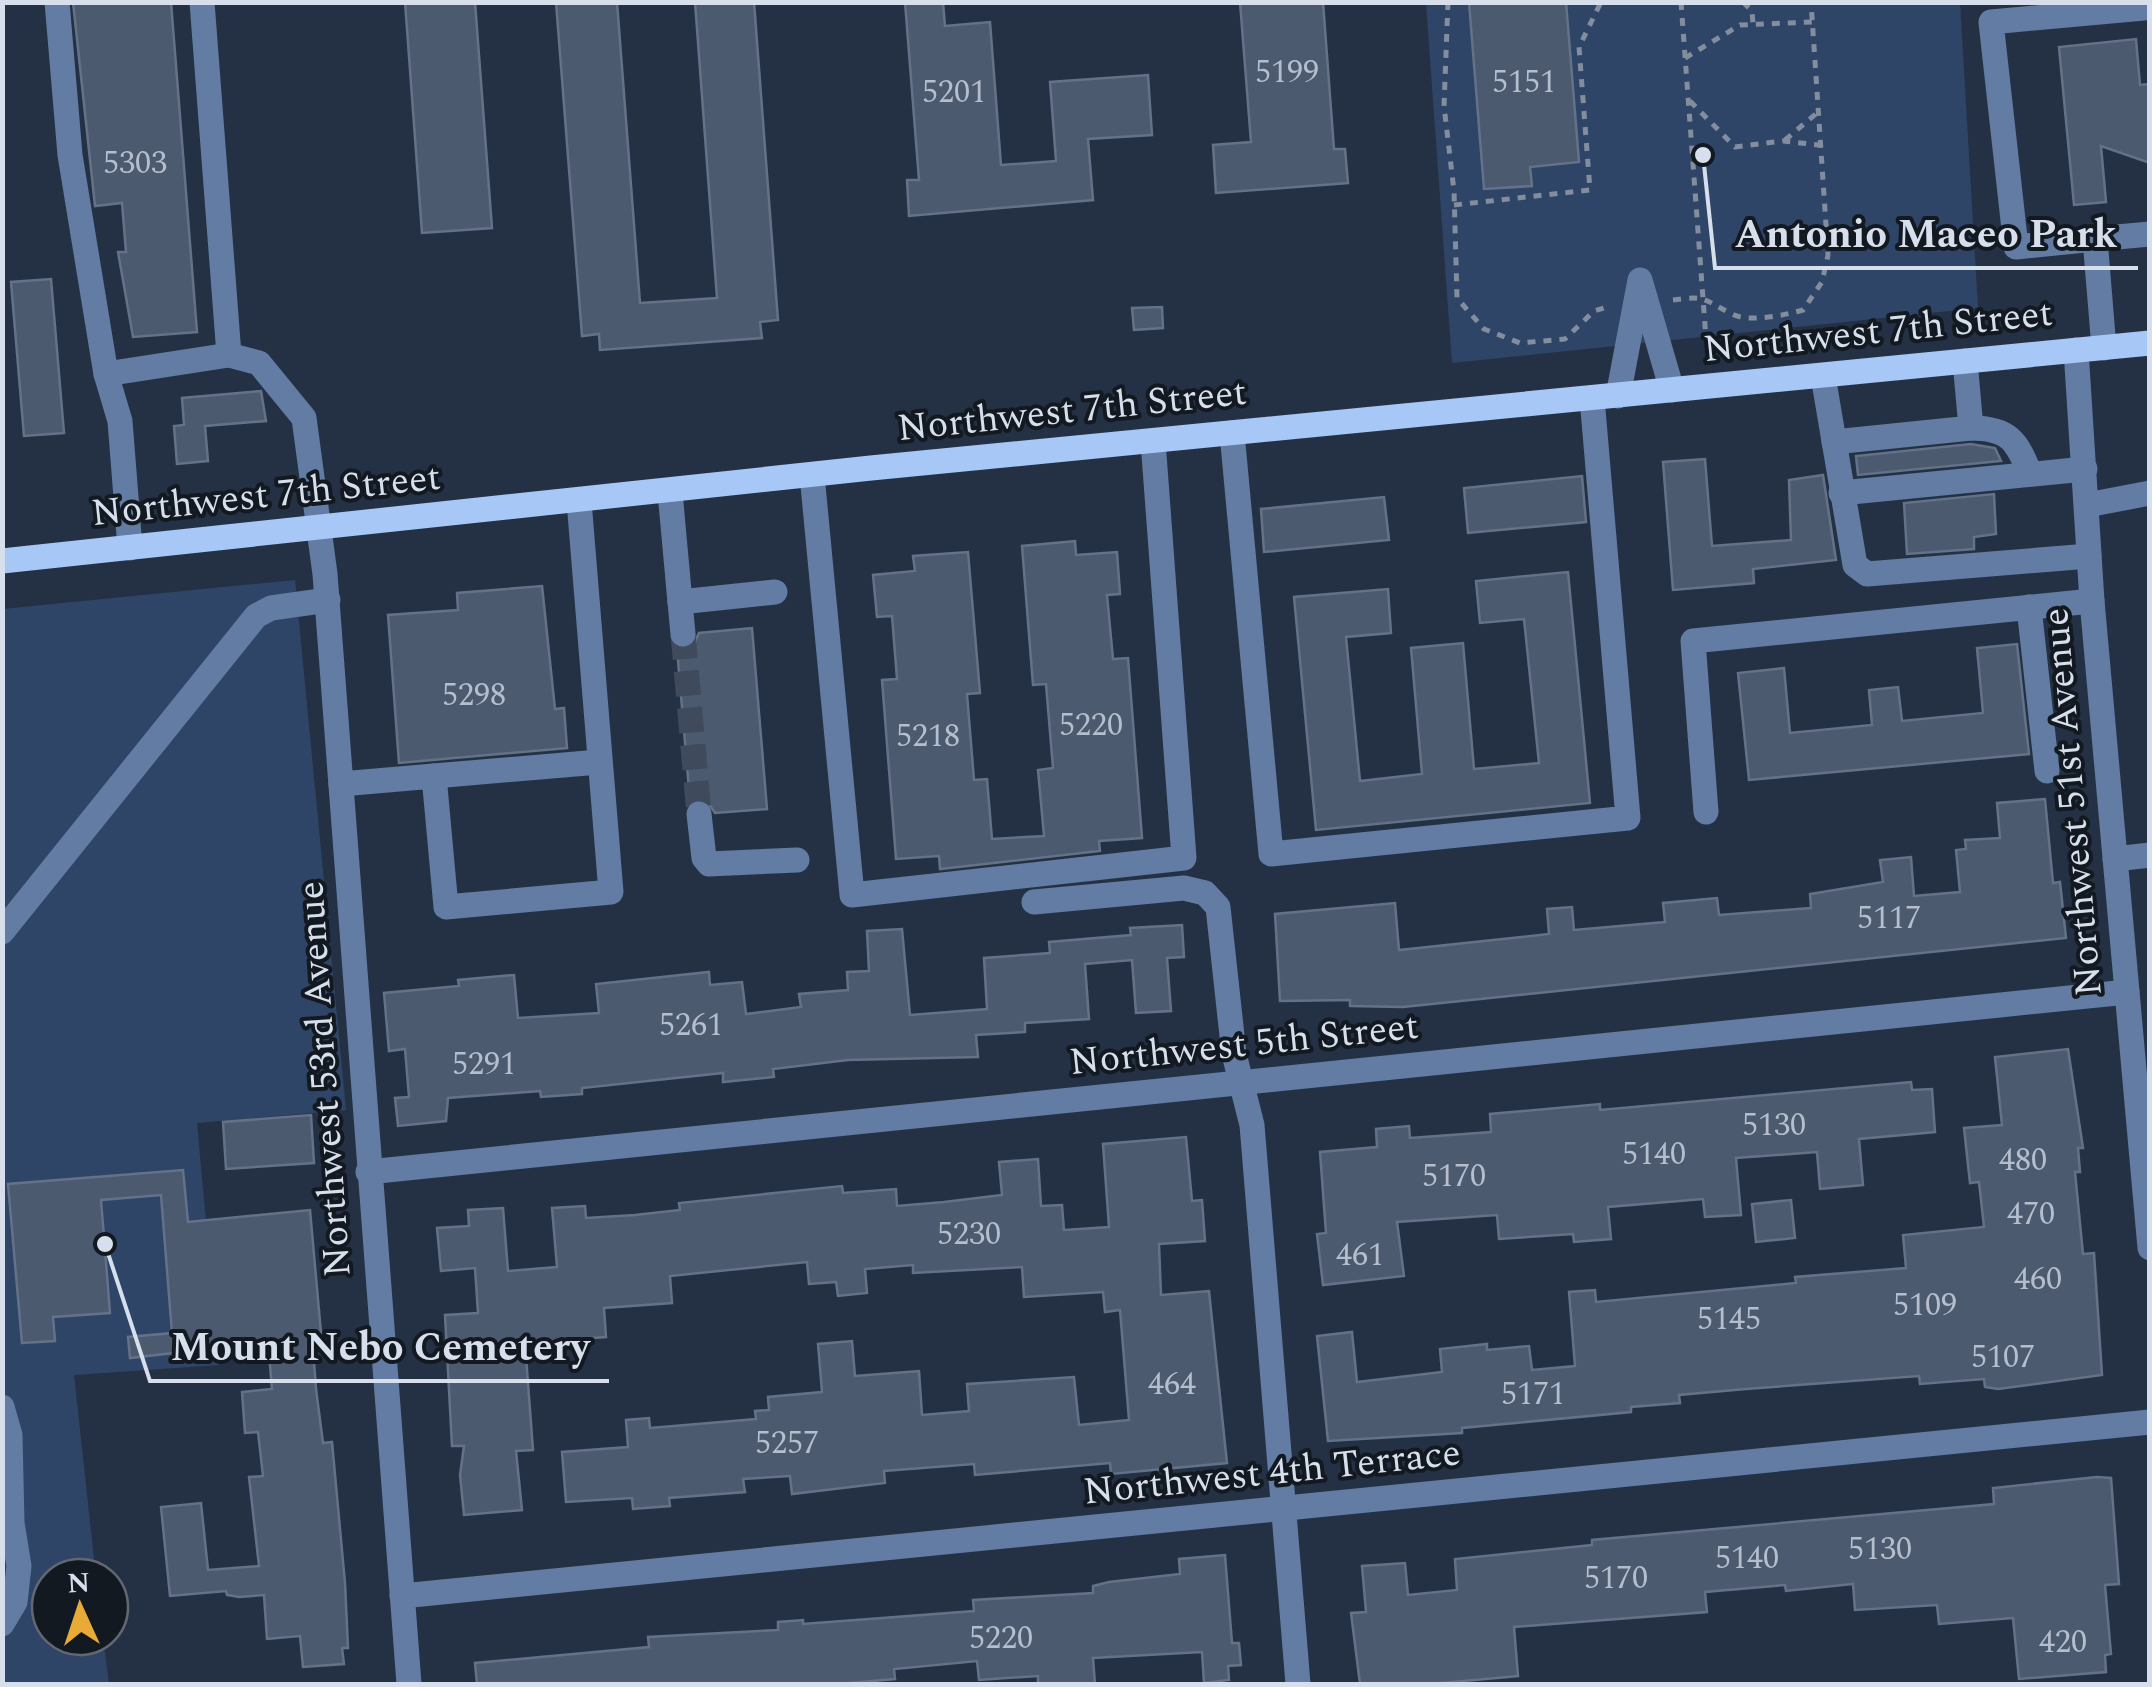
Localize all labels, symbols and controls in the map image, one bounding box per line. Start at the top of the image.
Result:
house number: 5199 [1255,48,1319,97]
house number: 5151 [1492,58,1556,107]
house number: 5201 [922,68,986,117]
house number: 5303 [103,139,167,188]
callout: Antonio Maceo Park [1715,198,2138,268]
text: Antonio Maceo Park [1735,205,2117,266]
street label: Northwest 7th Street [1700,285,2056,379]
street label: Northwest 7th Street [894,364,1250,458]
street label: Northwest 7th Street [88,449,444,543]
street label: Northwest 51st Avenue [2027,605,2119,999]
house number: 5298 [442,671,506,720]
house number: 5220 [1059,701,1123,750]
house number: 5218 [896,712,960,761]
street label: Northwest 53rd Avenue [282,879,368,1279]
house number: 5117 [1857,894,1921,943]
street label: Northwest 5th Street [1066,998,1422,1092]
house number: 5261 [659,1001,723,1050]
house number: 5291 [452,1040,516,1089]
house number: 5130 [1742,1101,1806,1150]
house number: 5140 [1622,1130,1686,1179]
house number: 480 [1999,1136,2047,1185]
house number: 5170 [1422,1152,1486,1201]
house number: 470 [2007,1190,2055,1239]
house number: 5230 [937,1210,1001,1259]
house number: 461 [1336,1231,1384,1280]
house number: 460 [2014,1255,2062,1304]
house number: 5109 [1893,1281,1957,1330]
house number: 5145 [1697,1295,1761,1344]
callout: Mount Nebo Cemetery [150,1311,609,1381]
text: Mount Nebo Cemetery [171,1318,591,1379]
house number: 5107 [1971,1333,2035,1382]
house number: 464 [1148,1360,1196,1409]
house number: 5171 [1501,1370,1565,1419]
house number: 5257 [755,1419,819,1468]
street label: Northwest 4th Terrace [1080,1424,1464,1522]
house number: 5130 [1848,1525,1912,1574]
house number: 5140 [1715,1534,1779,1583]
house number: 5170 [1584,1554,1648,1603]
north arrow [30,1557,130,1657]
text: N [66,1561,91,1606]
house number: 5220 [969,1614,1033,1663]
house number: 420 [2039,1618,2087,1667]

